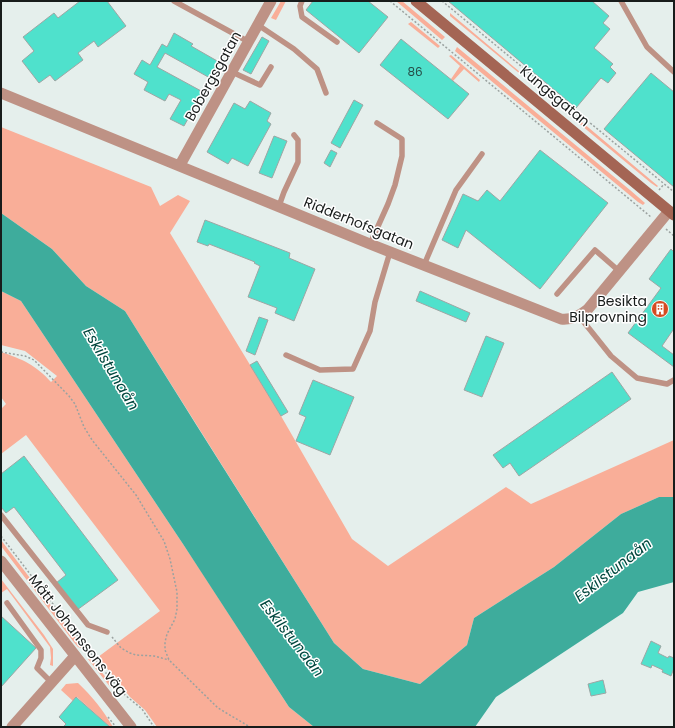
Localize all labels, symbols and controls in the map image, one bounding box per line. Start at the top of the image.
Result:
street label: Bobergsgatan [180,27,246,125]
street label: Kungsgatan [516,61,594,131]
house number: 86 [407,63,423,80]
street label: Ridderhofsgatan [301,192,417,254]
place label: Besikta Bilprovning [569,291,647,327]
building icon: Besikta Bilprovning [650,299,670,319]
water label: Eskilstunaån [78,323,144,414]
water label: Eskilstunaån [570,533,656,607]
street label: Mått Johanssons väg [24,570,132,700]
water label: Eskilstunaån [255,595,329,681]

